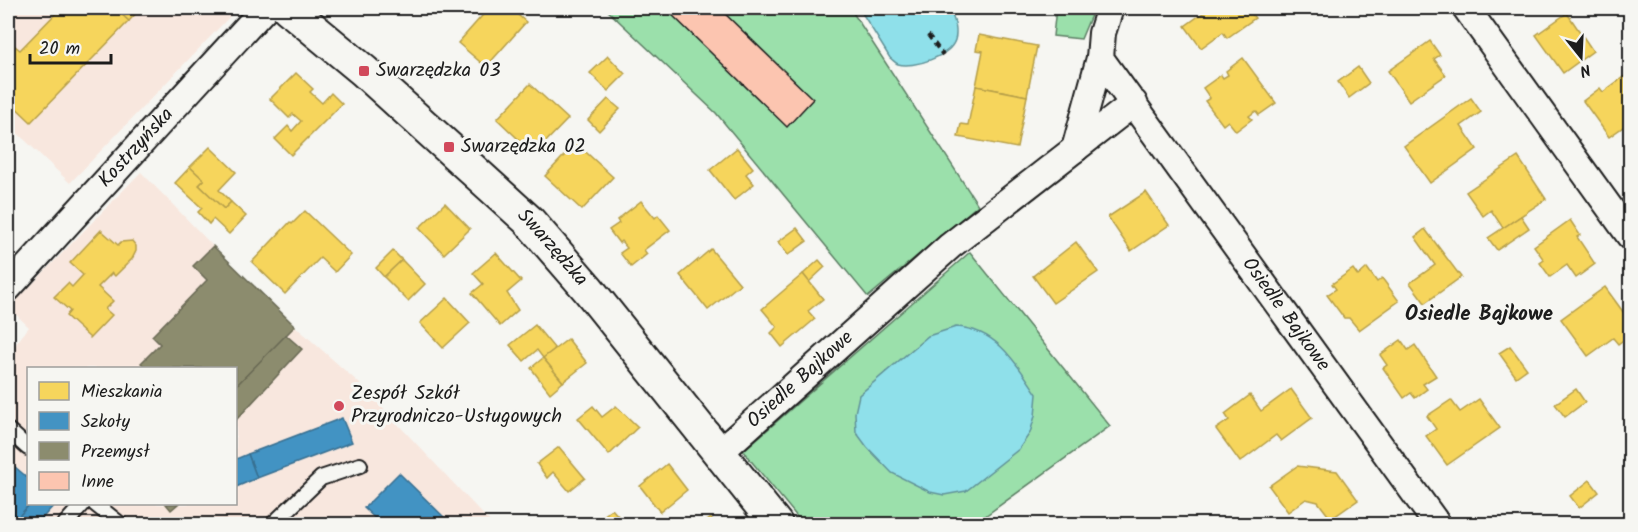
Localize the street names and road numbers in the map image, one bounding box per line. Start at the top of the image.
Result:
street label: Kostrzyńska [91,100,182,196]
street label: Swarzędzka [509,201,595,294]
street label: Osiedle Bajkowe [1233,251,1338,379]
street label: Osiedle Bajkowe [740,323,861,437]

